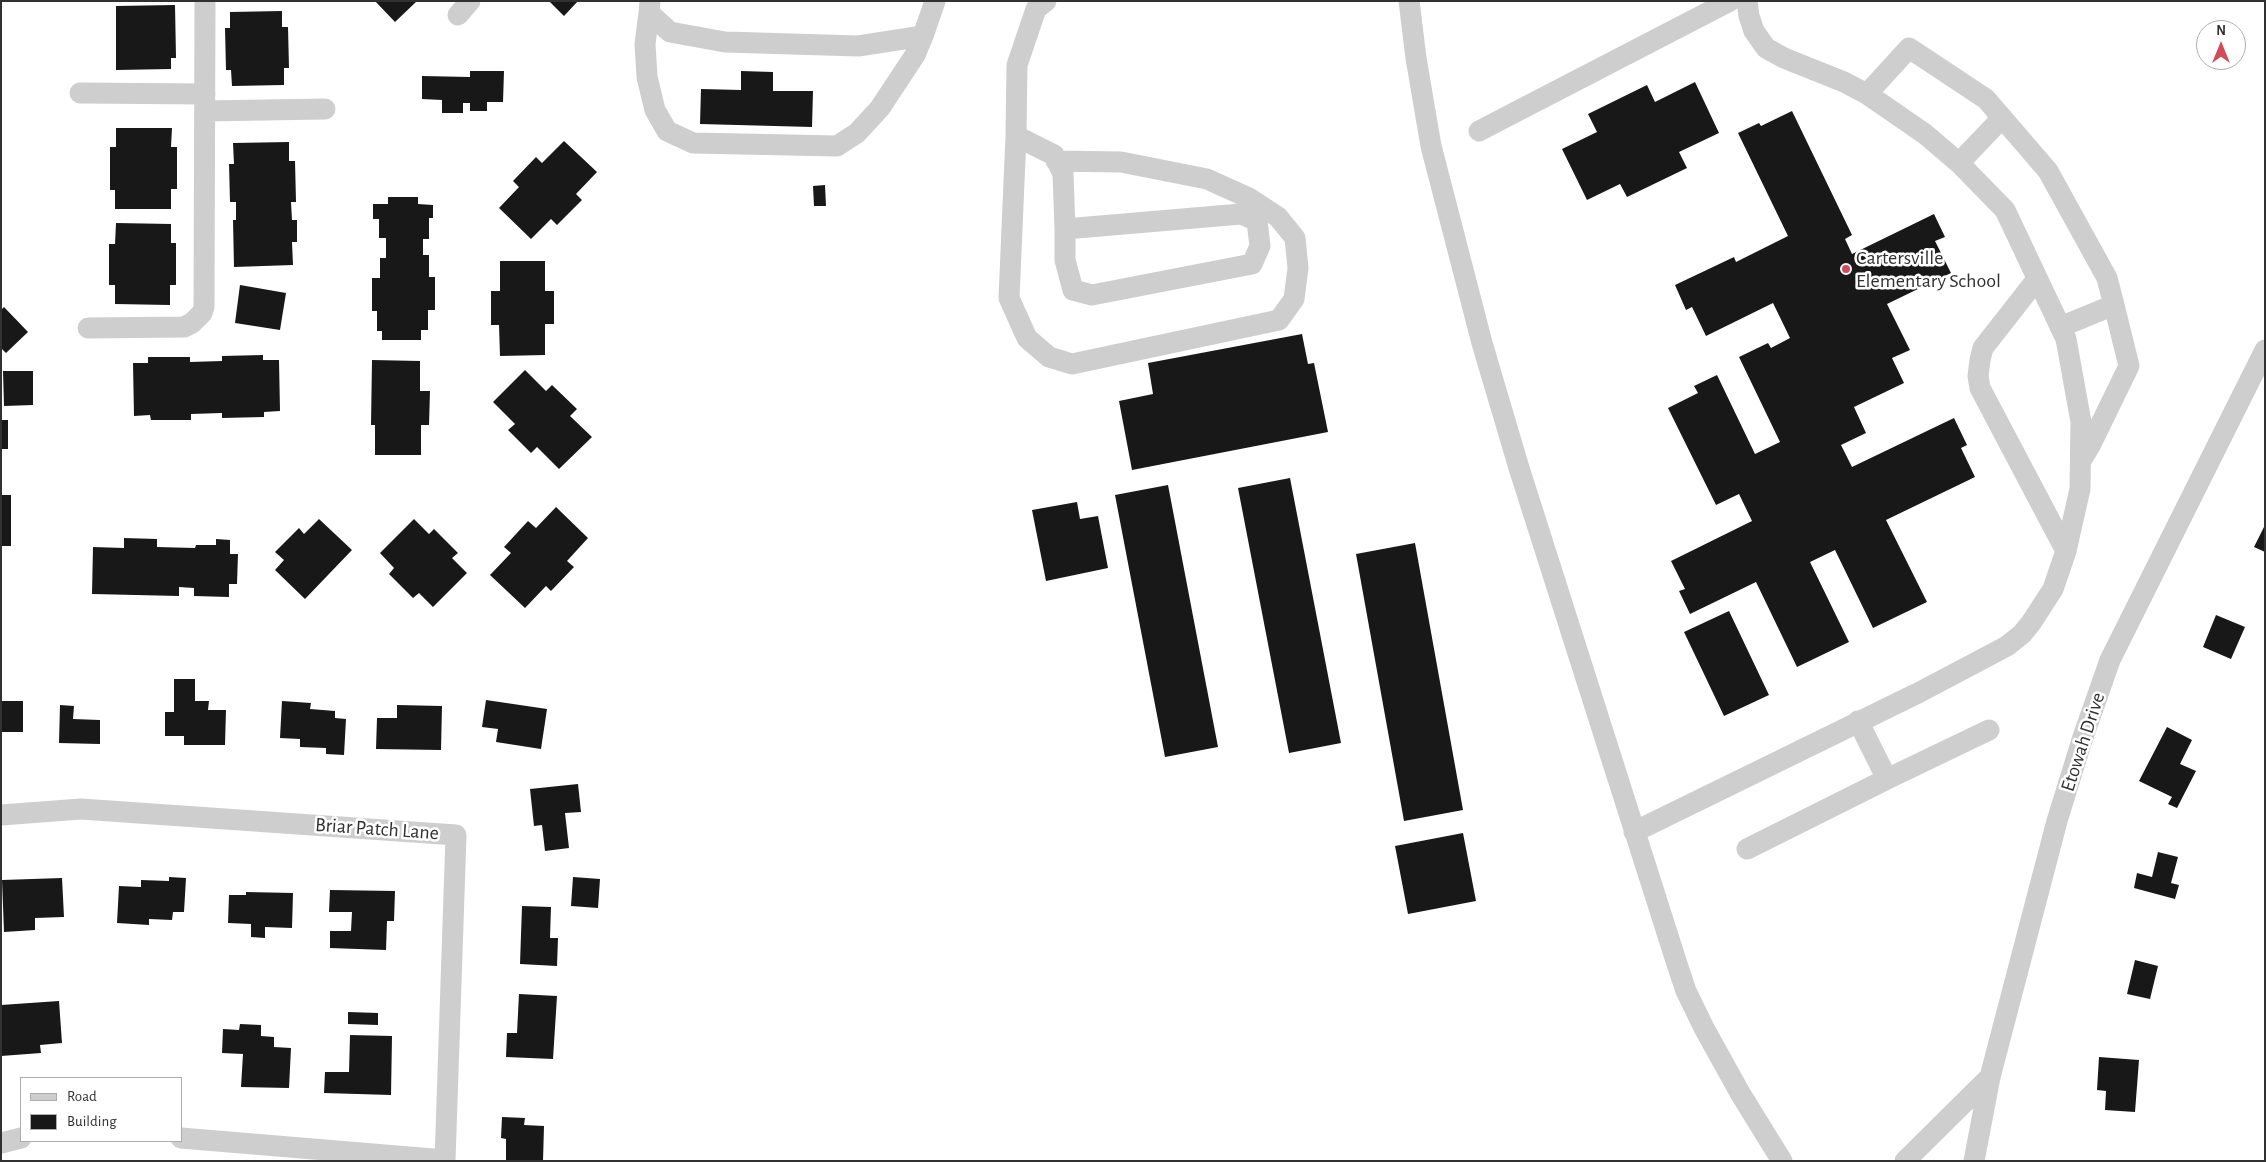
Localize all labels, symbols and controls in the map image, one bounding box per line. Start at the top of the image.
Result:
north arrow [2196,20,2246,70]
text: N [2216,24,2226,38]
place label: Cartersville Elementary School [1856,246,2001,293]
marker: Cartersville Elementary School [1840,263,1852,275]
street label: Etowah Drive [2056,690,2110,794]
street label: Briar Patch Lane [314,813,440,845]
legend [20,1077,182,1142]
text: Road [67,1089,97,1104]
text: Building [67,1114,117,1129]

